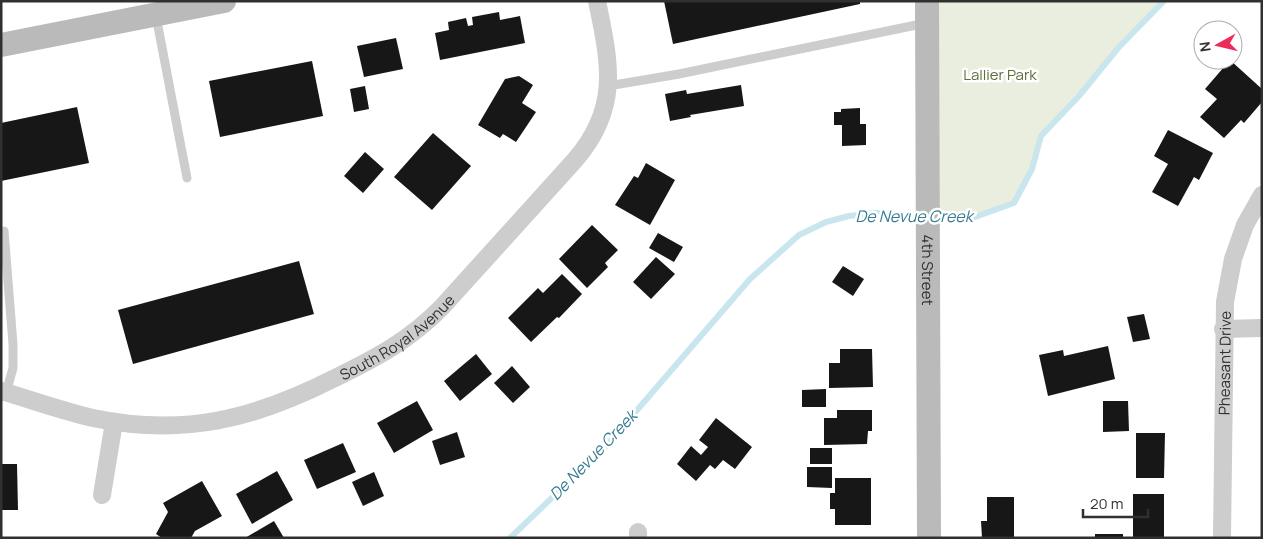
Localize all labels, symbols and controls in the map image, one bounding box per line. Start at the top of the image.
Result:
north arrow [1193,20,1243,70]
text: N [1195,41,1215,53]
park label: Lallier Park [963,64,1037,85]
water label: De Nevue Creek [855,205,975,227]
street label: 4th Street [917,235,939,305]
street label: South Royal Avenue [336,290,459,385]
street label: Pheasant Drive [1213,311,1235,415]
water label: De Nevue Creek [544,404,643,505]
scale bar [1083,486,1148,518]
text: 20 m [1090,493,1123,514]

